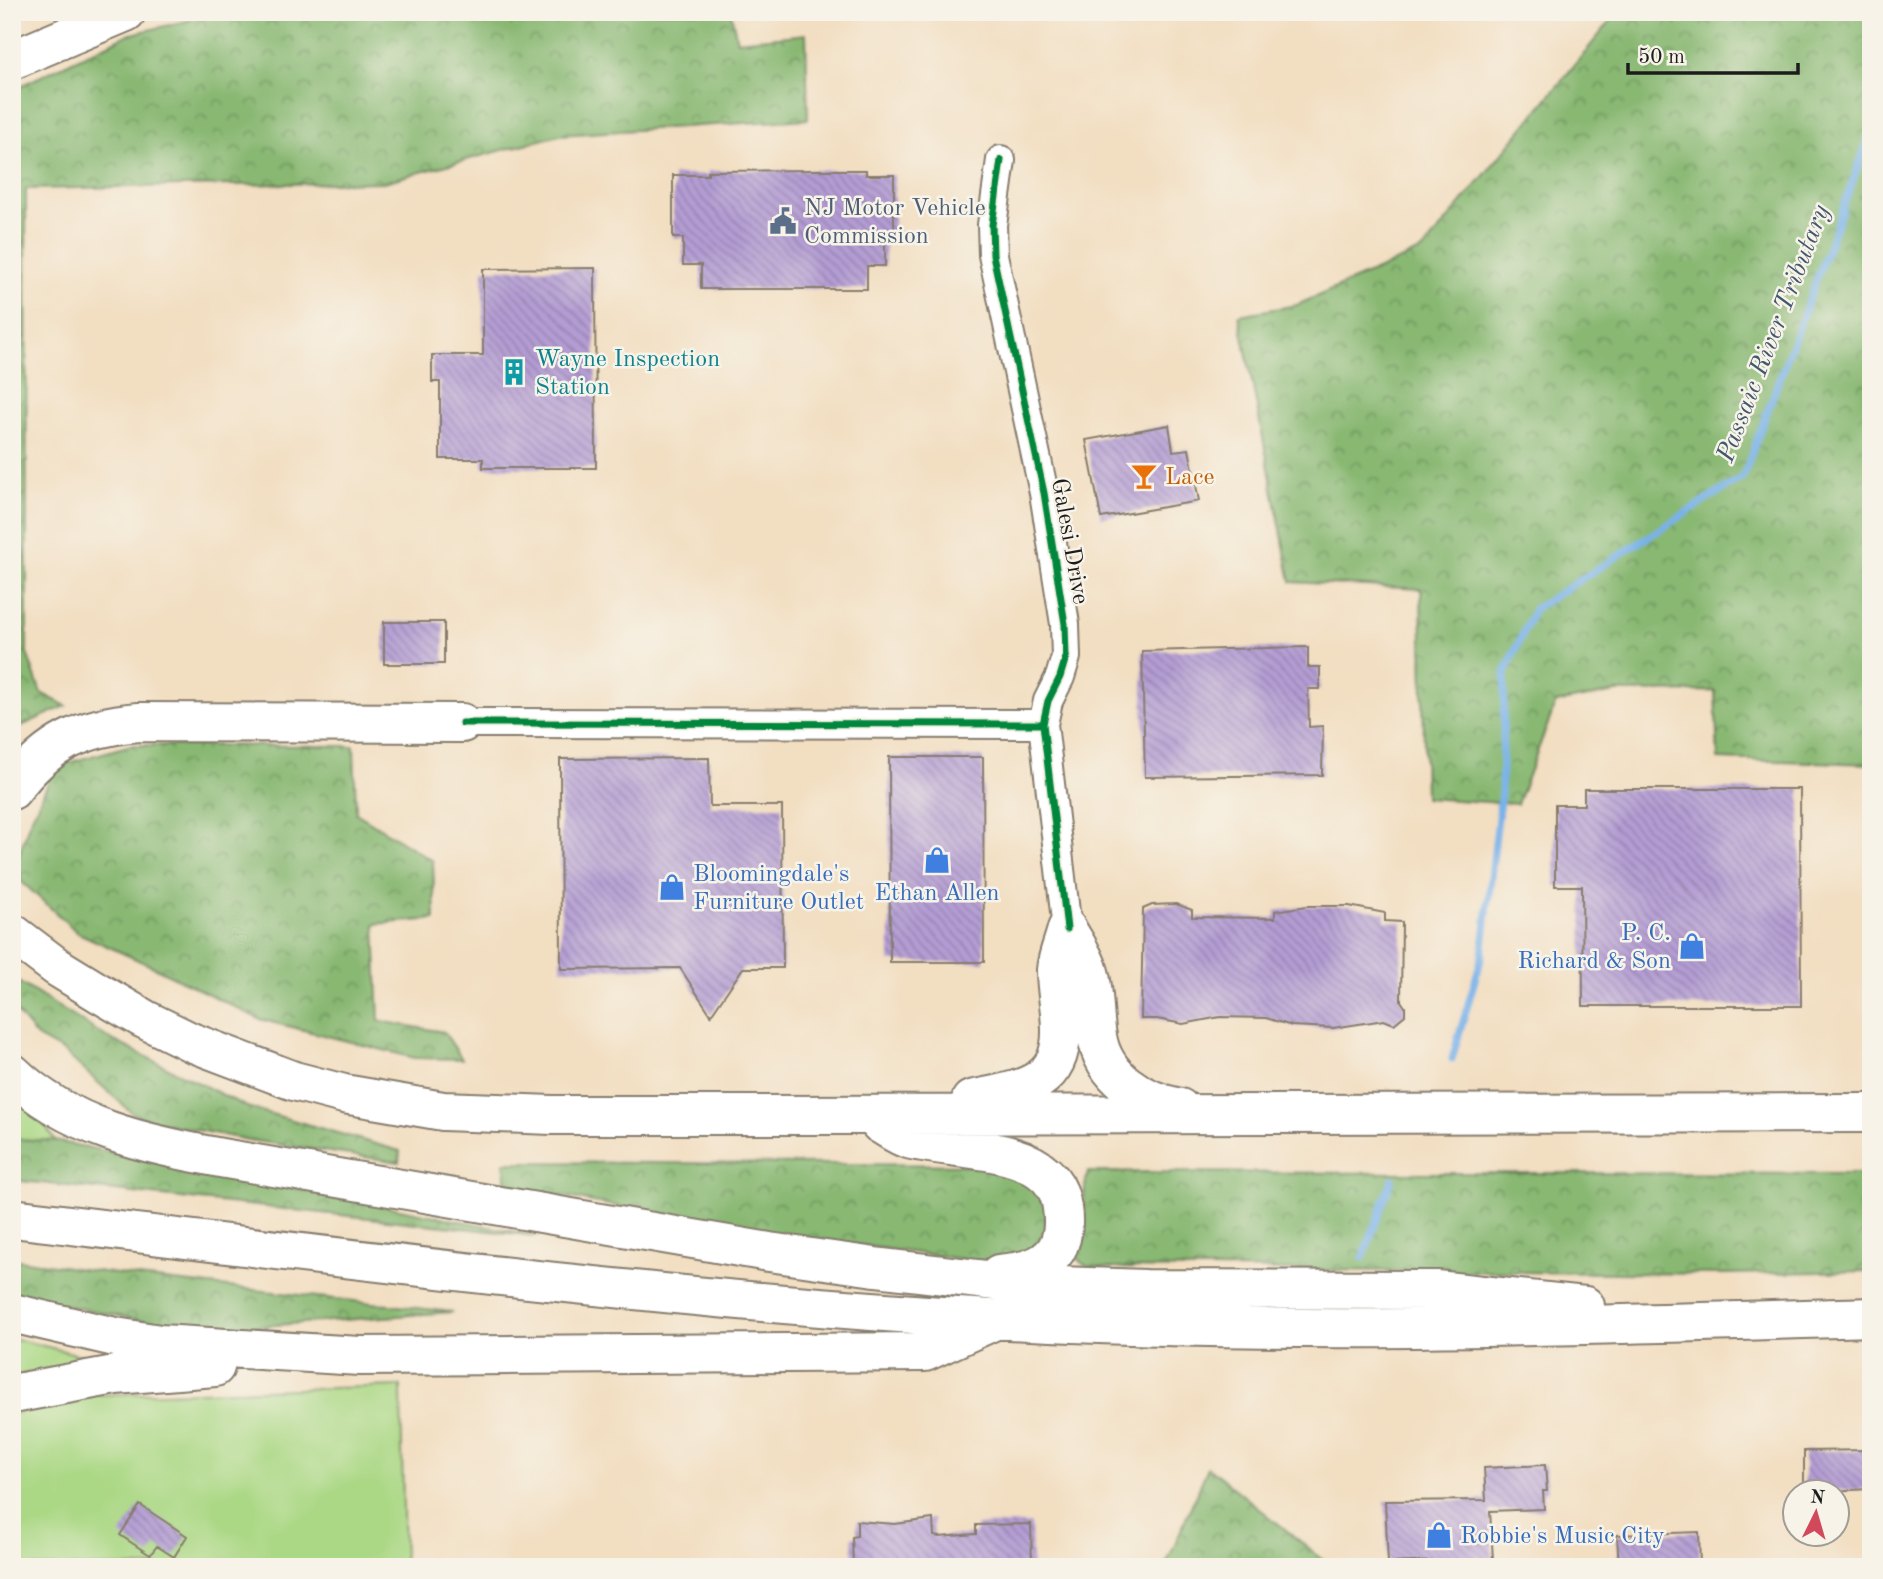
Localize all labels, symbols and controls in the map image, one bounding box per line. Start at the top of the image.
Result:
scale bar [1628,32,1797,76]
text: 50 m [1638,47,1685,68]
place label: NJ Motor Vehicle Commission [804,197,986,249]
water label: Passaic River Tributary [1712,201,1835,467]
public building icon: NJ Motor Vehicle Commission [768,206,798,236]
place label: Wayne Inspection Station [535,348,720,400]
building icon: Wayne Inspection Station [499,357,529,387]
bar icon: Lace [1129,461,1159,491]
place label: Lace [1165,466,1214,490]
street label: Galesi Drive [1046,476,1092,606]
shop icon: Ethan Allen [922,845,952,875]
place label: Bloomingdale's Furniture Outlet [693,863,864,915]
shop icon: Bloomingdale's Furniture Outlet [657,872,687,902]
place label: Ethan Allen [875,882,999,906]
place label: P. C. Richard & Son [1518,922,1671,974]
shop icon: P. C. Richard & Son [1677,931,1707,961]
north arrow [1782,1478,1852,1548]
text: N [1809,1488,1826,1509]
shop icon: Robbie's Music City [1424,1520,1454,1550]
place label: Robbie's Music City [1460,1525,1665,1549]

